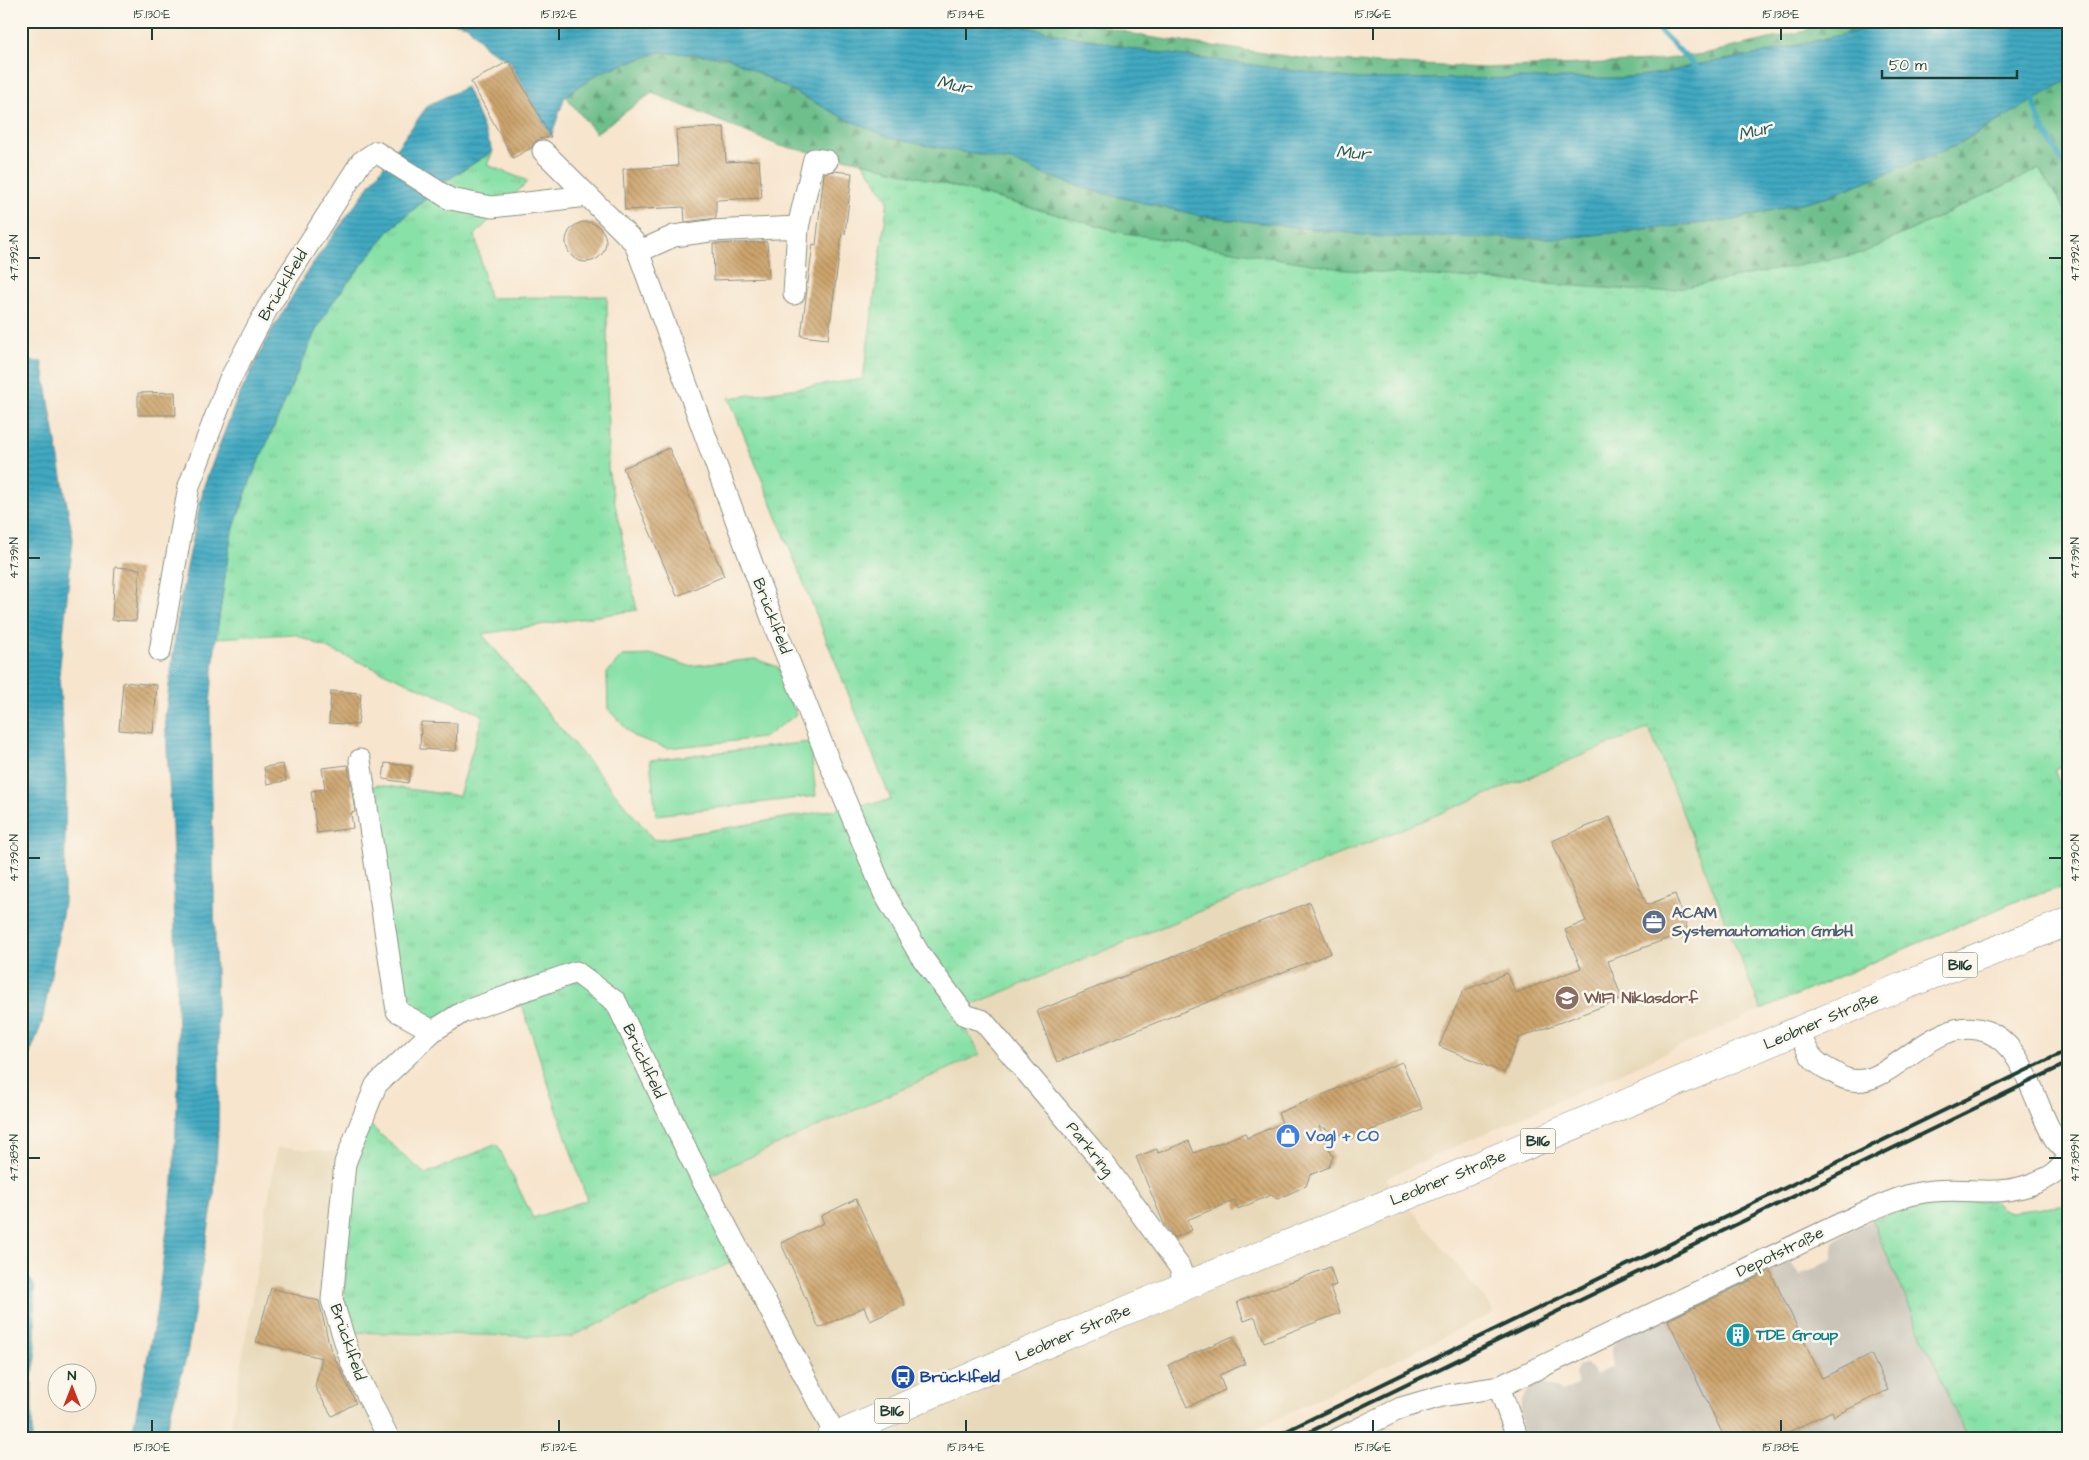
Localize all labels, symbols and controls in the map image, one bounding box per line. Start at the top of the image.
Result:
text: 15.130°E [134,6,170,23]
text: 15.132°E [541,6,577,23]
text: 15.134°E [947,6,985,23]
text: 15.136°E [1355,6,1391,23]
text: 15.138°E [1763,6,1799,23]
scale bar [1882,48,2016,80]
text: 50 m [1889,55,1927,76]
water label: Mur [935,69,975,101]
water label: Mur [1735,114,1777,147]
water label: Mur [1335,139,1373,167]
text: 47.392°N [6,234,23,282]
text: 47.392°N [2067,234,2084,282]
street label: Brücklfeld [253,245,313,325]
text: 47.391°N [6,537,23,579]
text: 47.391°N [2067,537,2084,579]
street label: Brücklfeld [747,575,797,657]
text: 47.390°N [6,834,23,882]
text: 47.390°N [2067,834,2084,882]
place label: ACAM Systemautomation GmbH [1671,902,1854,943]
office icon: ACAM Systemautomation GmbH [1641,909,1667,935]
road number: B116 [1942,952,1978,978]
school or university icon: WIFI Niklasdorf [1554,985,1580,1011]
place label: WIFI Niklasdorf [1583,987,1698,1009]
street label: Leobner Straße [1760,987,1882,1055]
street label: Brücklfeld [617,1020,671,1102]
street label: Parkring [1060,1117,1119,1182]
shop icon: Vogl + CO [1275,1123,1301,1149]
place label: Vogl + CO [1305,1125,1379,1149]
road number: B116 [1520,1128,1556,1154]
text: 47.389°N [6,1133,23,1182]
text: 47.389°N [2067,1133,2084,1182]
street label: Leobner Straße [1387,1145,1510,1211]
street label: Depotstraße [1733,1221,1828,1283]
street label: Leobner Straße [1012,1299,1134,1367]
street label: Brücklfeld [325,1301,371,1383]
building icon: TDE Group [1725,1322,1751,1348]
place label: TDE Group [1755,1324,1838,1346]
north arrow [48,1362,98,1412]
bus stop icon: Brücklfeld [890,1364,916,1390]
text: N [68,1366,77,1386]
place label: Brücklfeld [920,1366,1000,1388]
road number: B116 [874,1398,910,1424]
text: 15.130°E [134,1439,170,1456]
text: 15.132°E [541,1439,577,1456]
text: 15.134°E [947,1439,985,1456]
text: 15.136°E [1355,1439,1391,1456]
text: 15.138°E [1763,1439,1799,1456]

